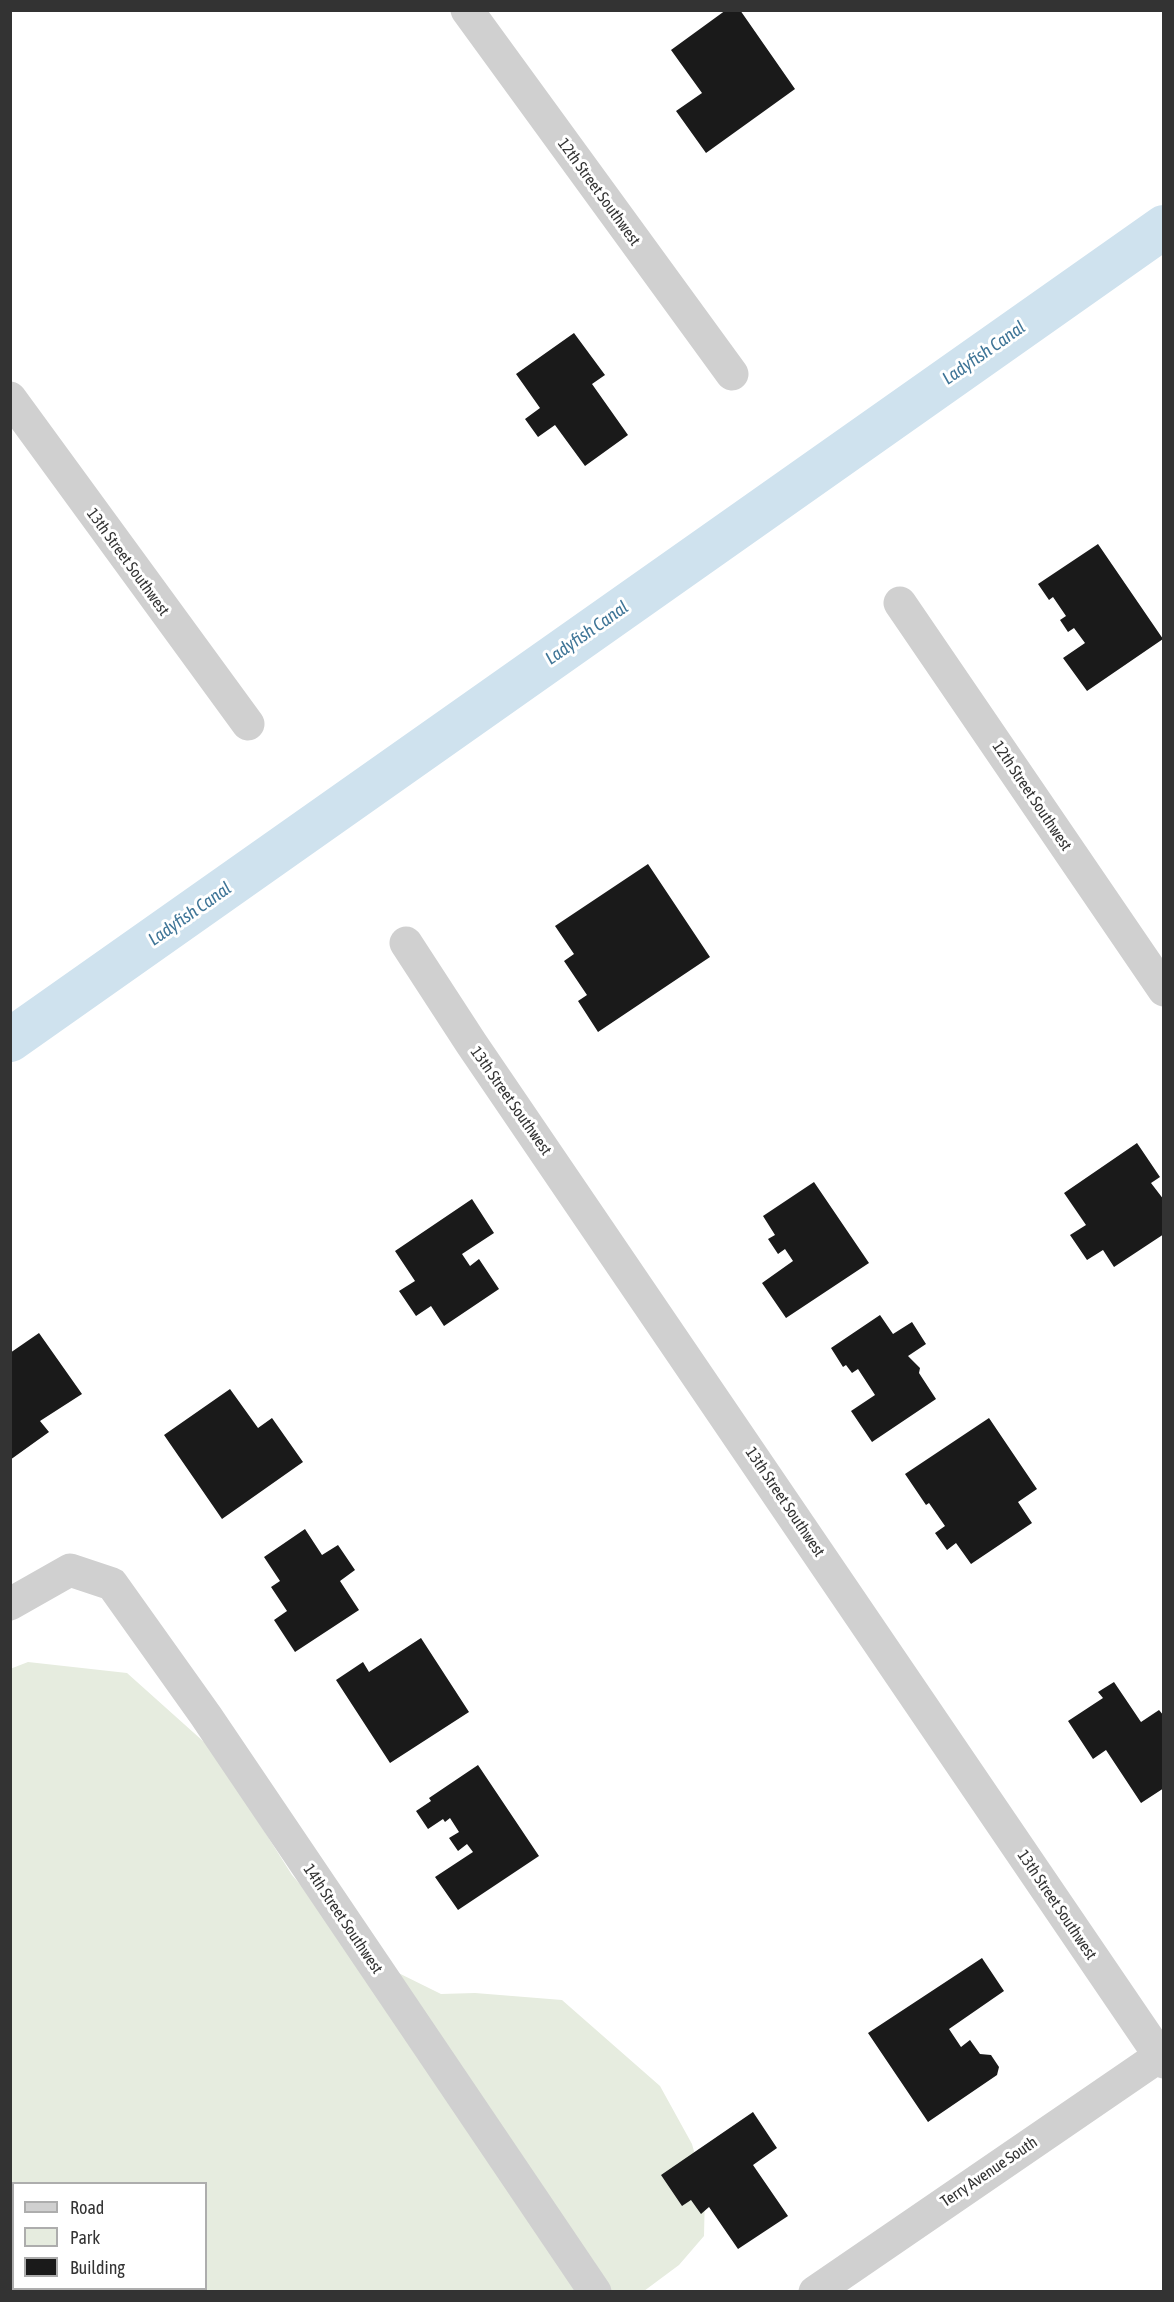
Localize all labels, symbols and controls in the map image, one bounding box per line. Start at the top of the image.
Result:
street label: 12th Street Southwest [554,135,644,249]
water label: Ladyfish Canal [938,317,1030,389]
street label: 13th Street Southwest [83,505,173,619]
water label: Ladyfish Canal [541,597,633,669]
street label: 12th Street Southwest [988,738,1076,854]
water label: Ladyfish Canal [144,878,236,950]
street label: 13th Street Southwest [466,1043,556,1159]
street label: 13th Street Southwest [741,1444,829,1560]
street label: 13th Street Southwest [1013,1847,1101,1963]
street label: 14th Street Southwest [299,1861,387,1977]
street label: Terry Avenue South [937,2133,1041,2211]
legend [12,2182,207,2290]
text: Road [70,2197,104,2218]
text: Park [70,2227,100,2248]
text: Building [70,2257,125,2278]

